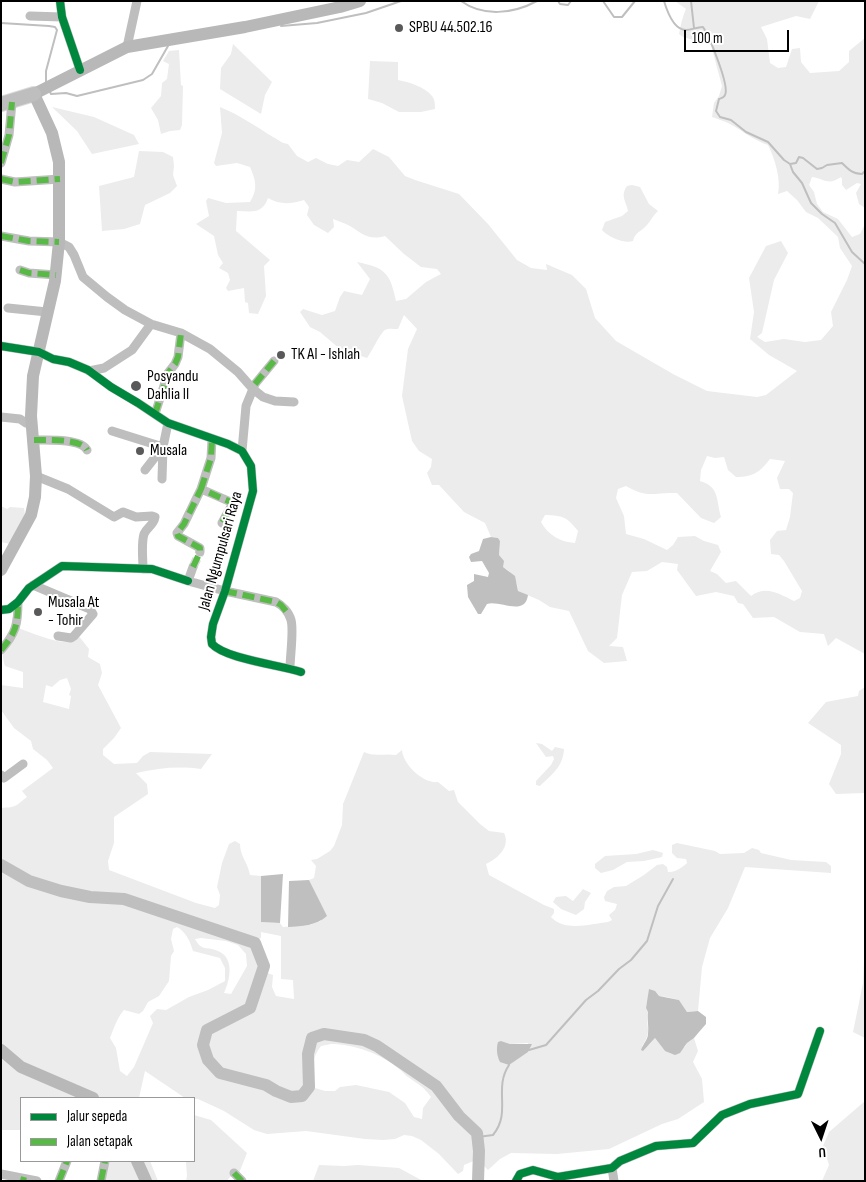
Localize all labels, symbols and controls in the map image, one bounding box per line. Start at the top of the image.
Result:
place label: SPBU 44.502.16 [409,18,492,38]
scale bar [686,20,791,52]
marker: SPBU 44.502.16 [393,22,405,34]
text: 100 m [692,29,723,48]
place label: TK Al - Ishlah [291,345,360,365]
marker: TK Al - Ishlah [275,349,287,361]
place label: Posyandu Dahlia II [147,367,198,405]
marker: Posyandu Dahlia II [129,379,143,393]
place label: Musala [150,441,187,461]
marker: Musala [134,445,146,457]
street label: Jalan Ngumpulsari Raya [195,489,247,613]
place label: Musala At - Tohir [48,593,99,631]
marker: Musala At - Tohir [32,606,44,618]
legend [20,1097,195,1162]
text: Jalur sepeda [67,1107,127,1126]
north arrow [796,1112,846,1162]
text: Jalan setapak [67,1132,133,1151]
text: U [818,1144,826,1161]

